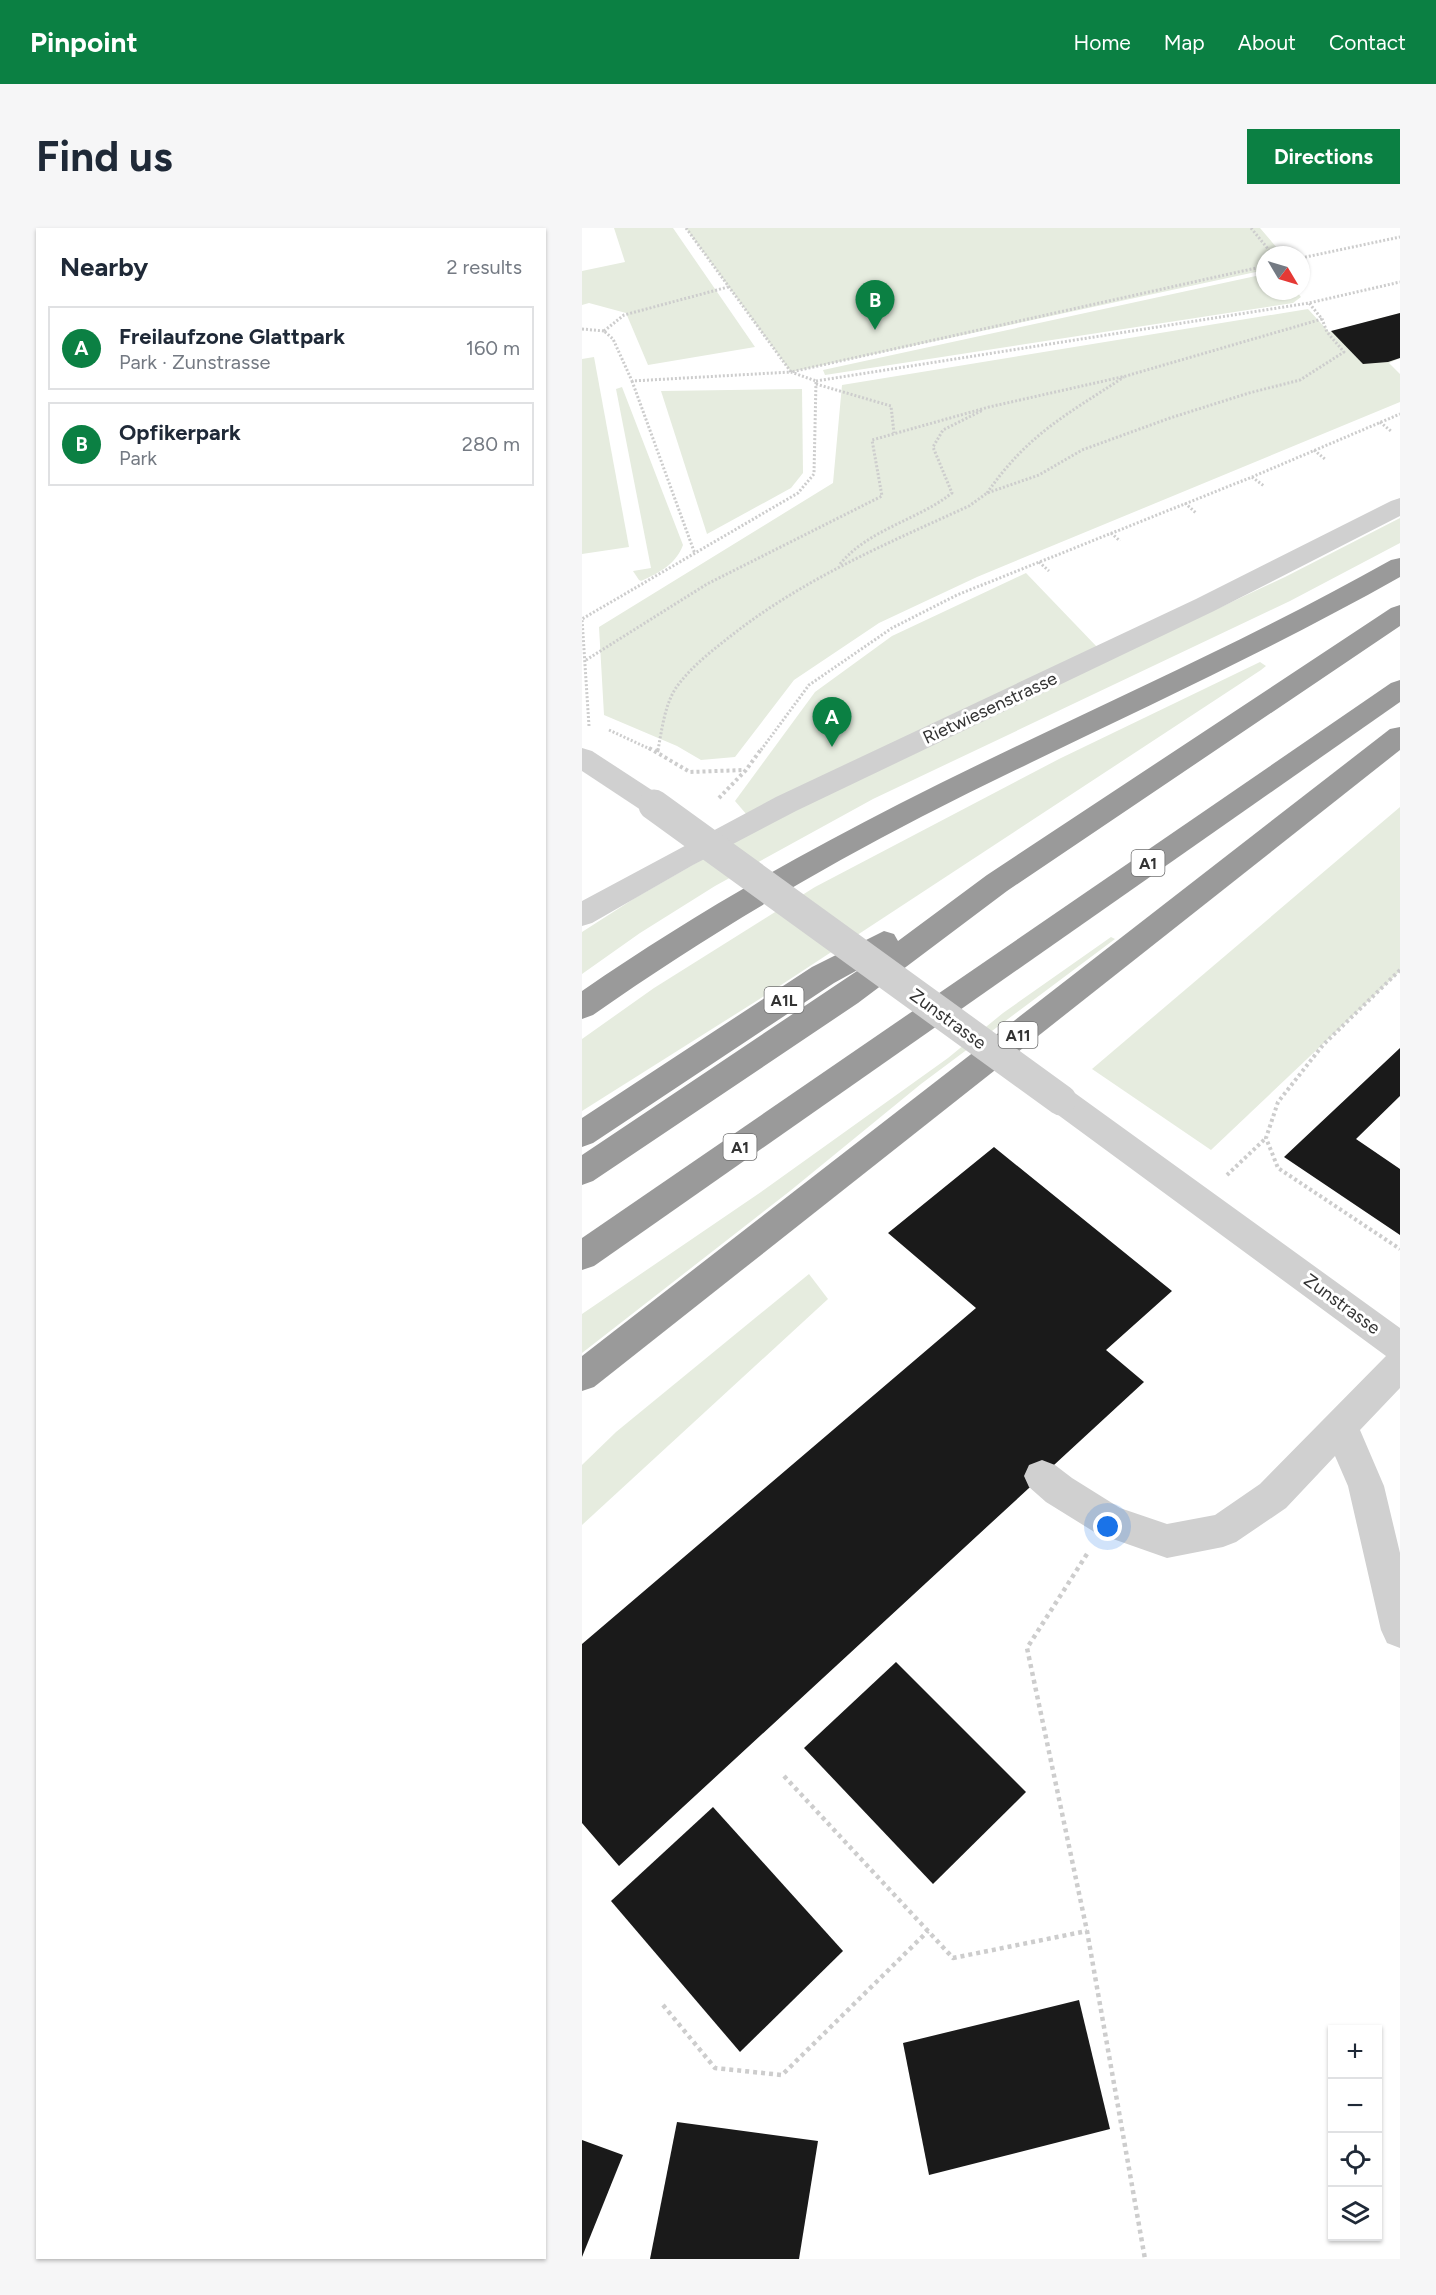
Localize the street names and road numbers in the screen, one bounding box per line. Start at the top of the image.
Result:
street label: Rietwiesenstrasse [919,667,1061,749]
road number: A1 [1132,850,1164,876]
street label: Zunstrasse [906,984,990,1054]
road number: A1L [764,987,804,1013]
road number: A11 [998,1022,1038,1048]
road number: A1 [724,1134,756,1160]
street label: Zunstrasse [1300,1269,1384,1339]

